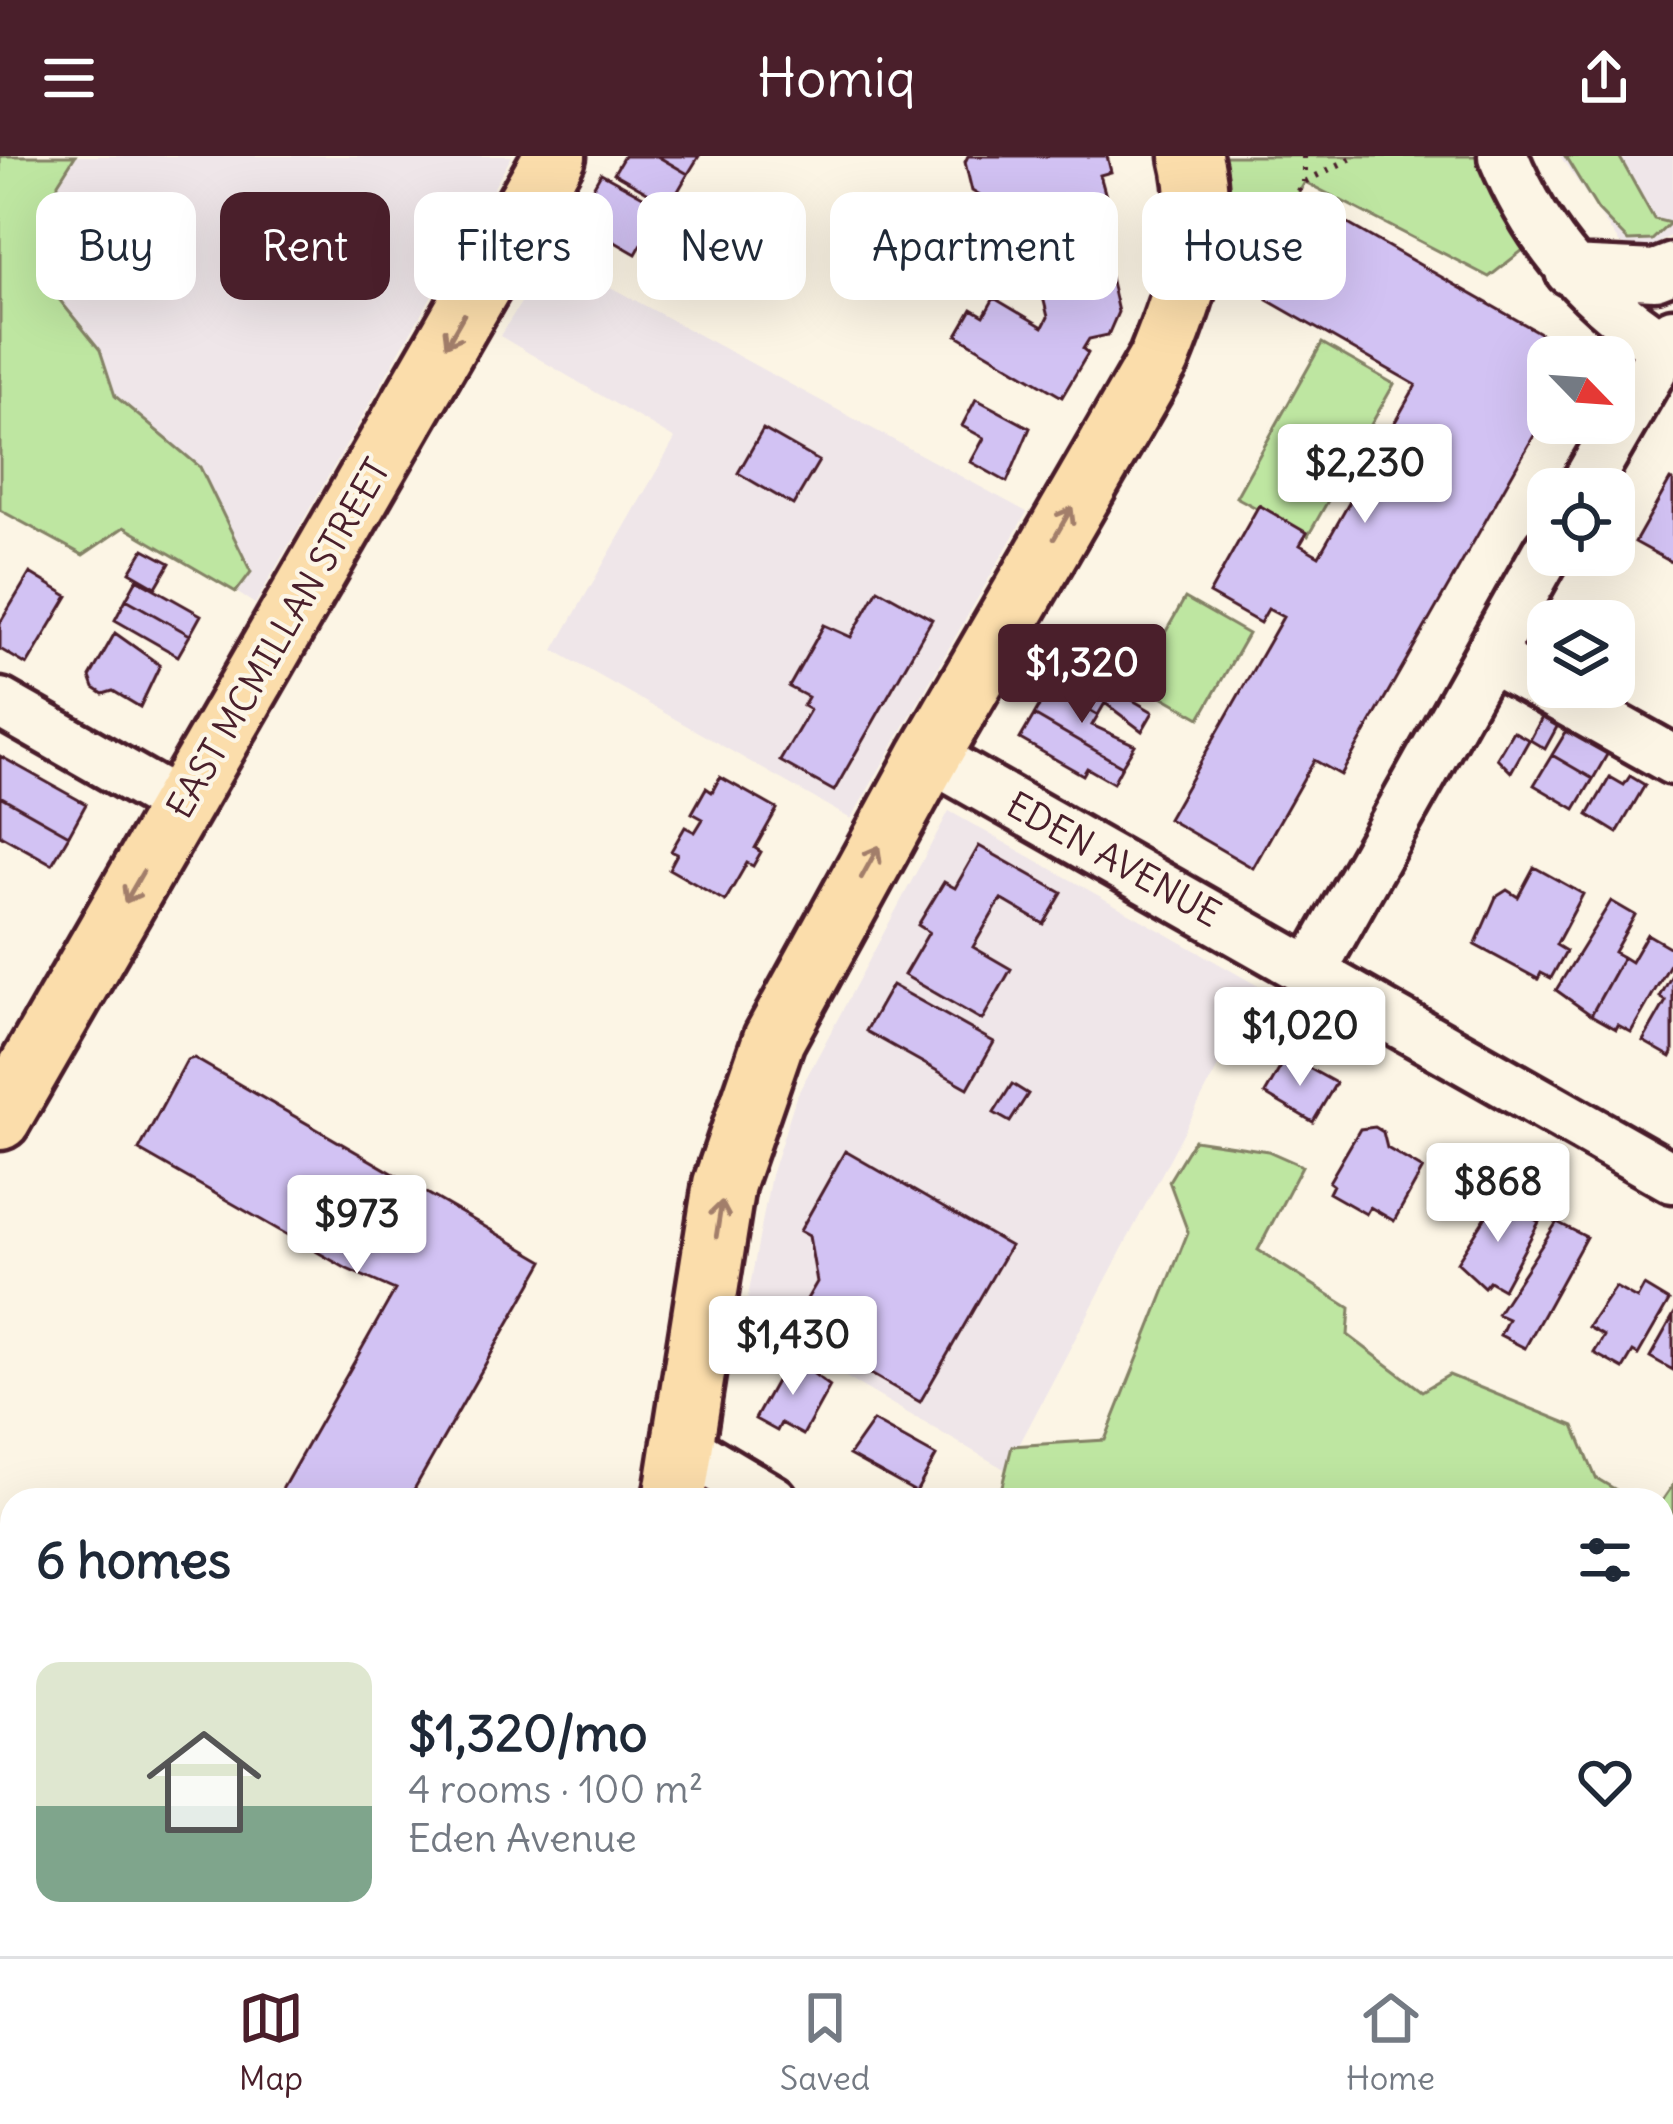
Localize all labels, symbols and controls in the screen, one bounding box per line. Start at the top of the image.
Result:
text: Homiq [757,44,916,112]
icon: menu [36,45,102,111]
icon: share [1571,45,1637,111]
chip: Buy [36,192,196,300]
chip: Rent [220,192,390,300]
chip: Filters [414,192,613,300]
chip: New [637,192,806,300]
chip: Apartment [830,192,1118,300]
chip: House [1142,192,1346,300]
one-way arrow [443,312,466,347]
north arrow [1527,336,1635,444]
map controls [1527,336,1635,708]
pin: $2,230 [1267,424,1463,526]
text: $2,230 [1305,438,1425,487]
street label: EAST MCMILLAN STREET [157,450,400,826]
button: locate [1527,468,1635,576]
one-way arrow [1052,506,1076,541]
button: layers [1527,600,1635,708]
pin: $1,320 [984,624,1180,726]
text: $1,320 [1025,638,1139,687]
street label: EDEN AVENUE [999,782,1229,937]
one-way arrow [859,845,882,880]
one-way arrow [122,868,146,903]
pin: $1,020 [1202,987,1398,1089]
text: $1,020 [1241,1001,1359,1050]
pin: $868 [1427,1143,1569,1245]
text: $868 [1453,1157,1543,1206]
pin: $973 [286,1175,428,1277]
text: $973 [314,1189,400,1238]
one-way arrow [708,1200,731,1239]
pin: $1,430 [695,1296,891,1398]
text: $1,430 [736,1310,850,1359]
icon: filters [1572,1527,1638,1593]
text: 6 homes [36,1528,231,1592]
text: $1,320/mo [408,1701,648,1765]
icon: home [132,1710,276,1854]
icon: heart [1572,1749,1638,1815]
text: 4 rooms · 100 m² [408,1765,703,1814]
text: Eden Avenue [408,1814,637,1863]
tab: Map [238,1985,304,2099]
tab: Saved [780,1985,870,2099]
tab: Home [1346,1985,1435,2099]

